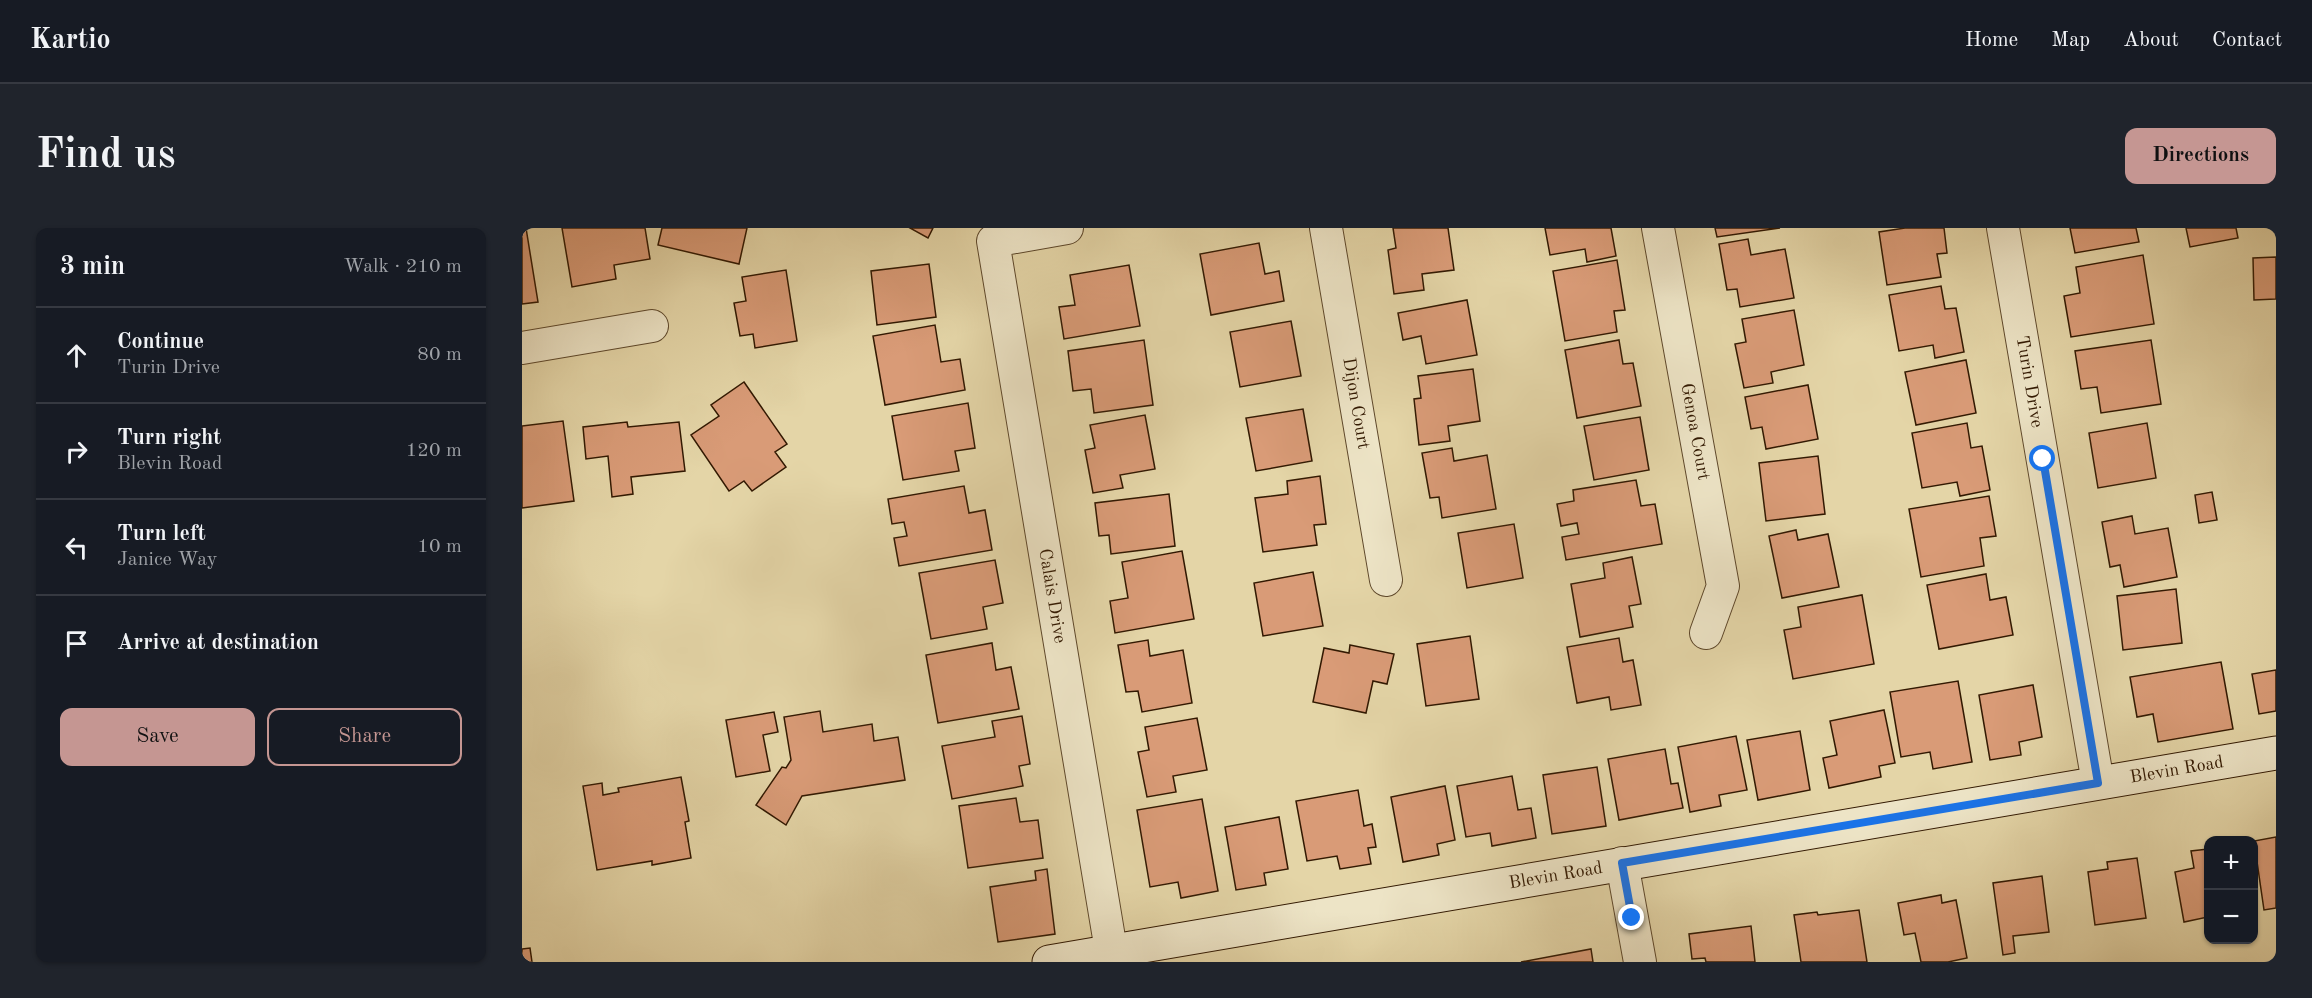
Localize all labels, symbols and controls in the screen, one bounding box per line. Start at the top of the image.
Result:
text: Kartio [30,27,111,55]
text: Home [1965,30,2018,51]
text: Map [2051,30,2090,51]
text: About [2123,30,2179,51]
text: Contact [2212,30,2282,51]
button: Directions [2125,128,2276,184]
text: Find us [36,135,175,177]
text: 3 min [60,254,125,280]
text: Walk · 210 m [343,257,462,277]
text: Continue [117,331,204,353]
street label: Turin Drive [2013,335,2046,429]
icon: ahead [60,339,93,372]
text: 80 m [417,345,462,365]
street label: Dijon Court [1339,356,1373,451]
text: Turin Drive [117,358,220,378]
street label: Genoa Court [1677,382,1713,482]
text: Turn right [117,427,221,449]
icon: right [60,435,93,468]
text: 120 m [406,441,462,461]
route start [2029,445,2055,471]
text: Blevin Road [117,454,222,474]
text: Turn left [117,523,206,545]
icon: left [60,531,93,564]
text: 10 m [417,537,462,557]
street label: Calais Drive [1035,547,1069,645]
text: Janice Way [117,550,217,570]
icon: arrive [60,627,93,660]
text: Arrive at destination [117,632,319,654]
button: Save [60,708,255,766]
button: Share [267,708,462,766]
street label: Blevin Road [2128,753,2225,787]
map controls [2204,836,2258,944]
button: + [2204,836,2258,890]
street label: Blevin Road [1507,859,1604,893]
button: − [2204,890,2258,944]
route end [1618,904,1644,930]

